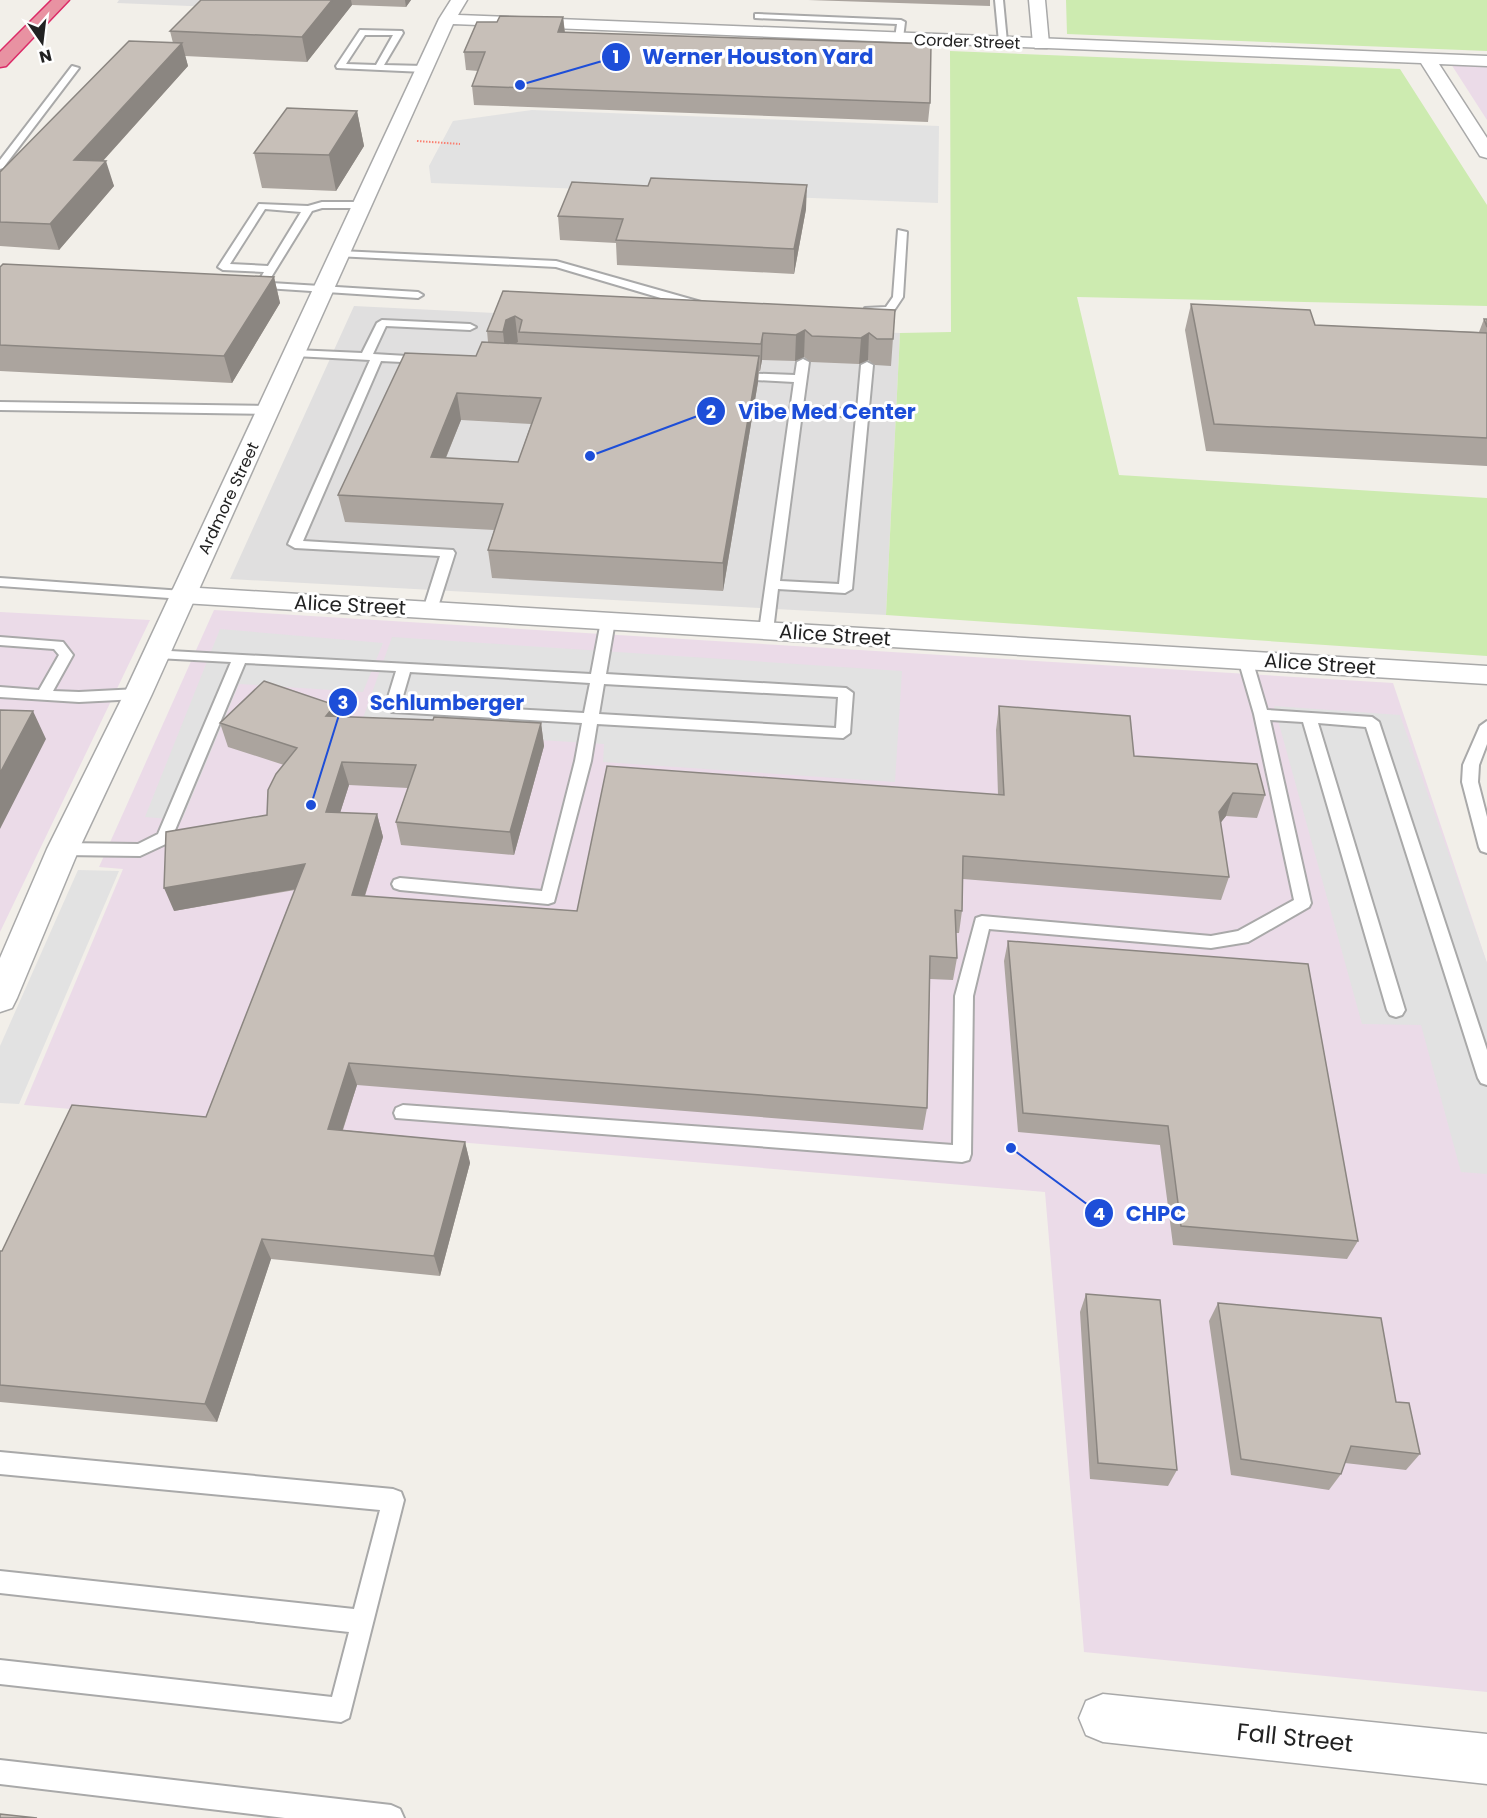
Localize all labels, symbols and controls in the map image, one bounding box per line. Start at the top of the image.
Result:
north arrow [12,12,72,72]
street label: Corder Street [913,28,1021,55]
callout: Werner Houston Yard [601,37,886,76]
text: Werner Houston Yard [642,42,874,71]
text: N [37,43,54,69]
text: 1 [613,44,619,69]
callout: Vibe Med Center [696,392,928,431]
text: Vibe Med Center [738,397,916,426]
text: 2 [706,399,716,424]
street label: Ardmore Street [192,438,265,558]
street label: Alice Street [293,588,407,622]
street label: Alice Street [778,617,892,653]
street label: Alice Street [1263,646,1377,682]
callout: Schlumberger [328,683,537,722]
text: Schlumberger [370,688,524,717]
text: 3 [338,690,348,715]
callout: CHPC [1084,1194,1199,1233]
text: CHPC [1126,1199,1186,1228]
text: 4 [1093,1201,1105,1226]
street label: Fall Street [1235,1715,1355,1760]

